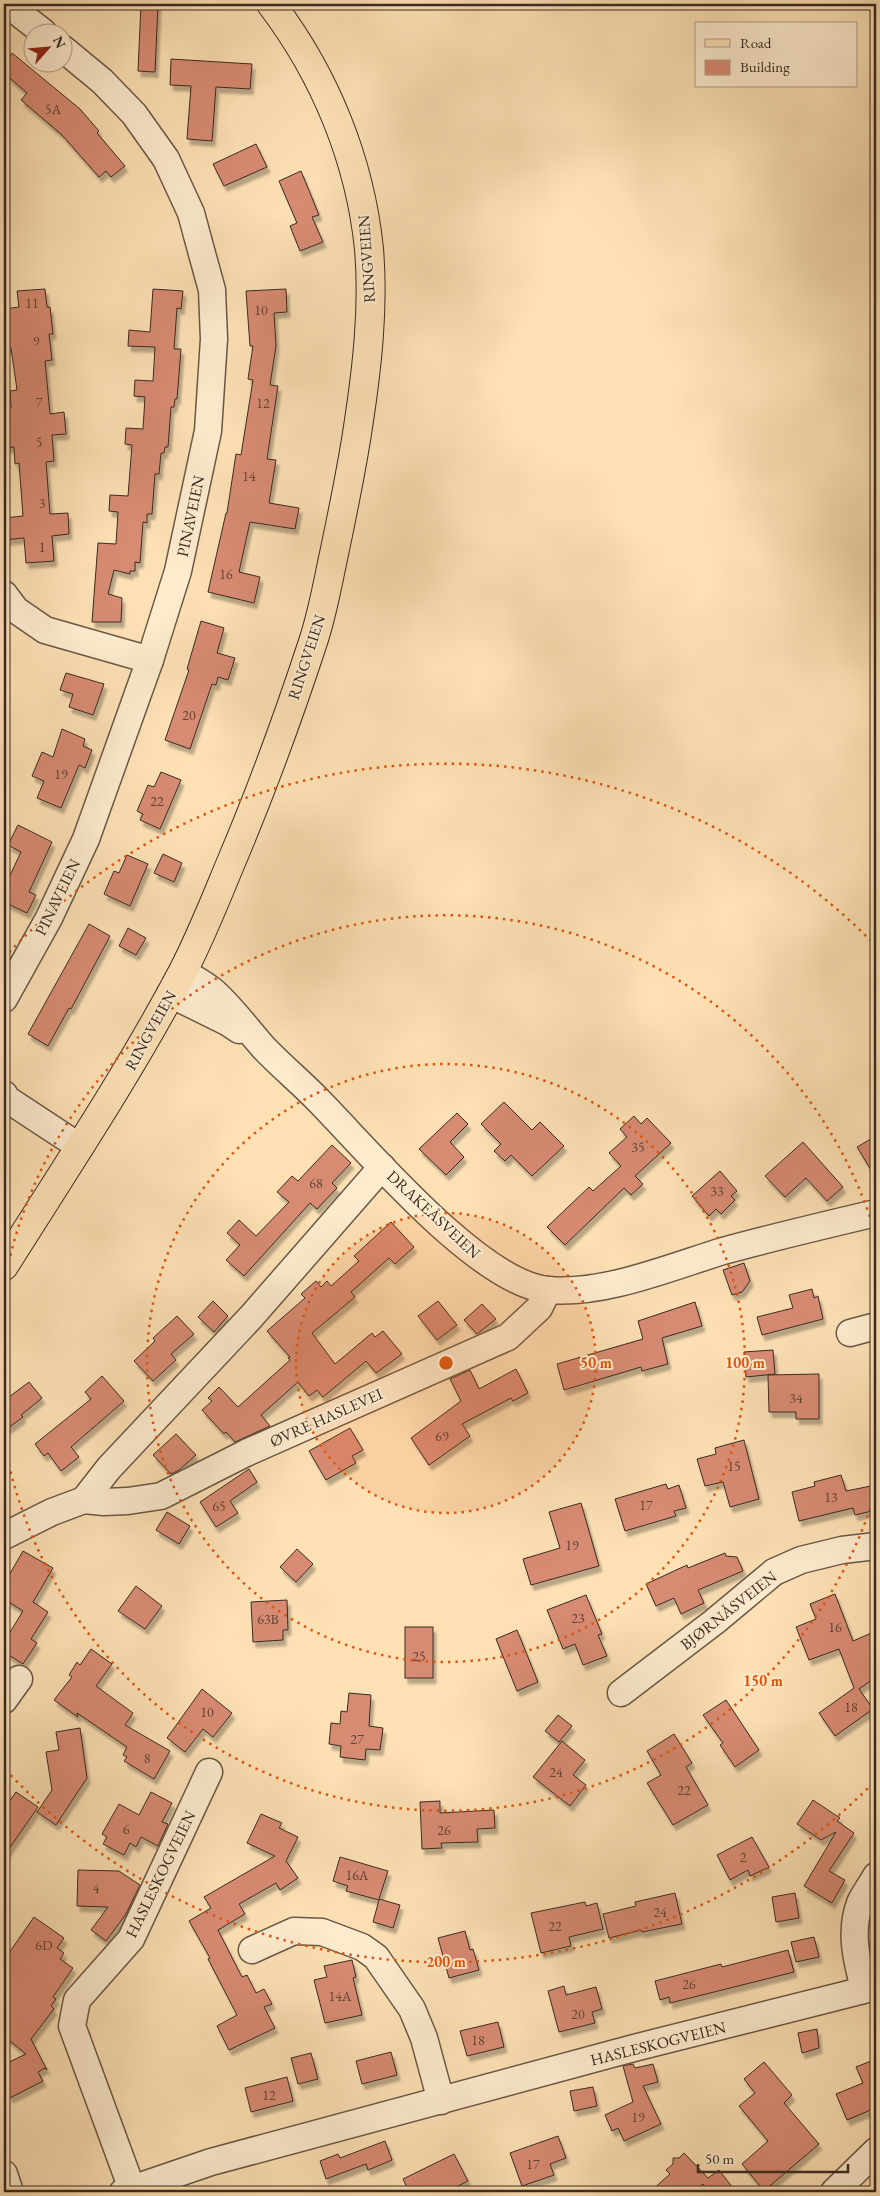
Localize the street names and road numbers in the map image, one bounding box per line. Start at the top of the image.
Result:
street label: RINGVEIEN [353,214,380,304]
street label: PINAVEIEN [172,473,209,559]
street label: RINGVEIEN [283,612,330,702]
street label: PINAVEIEN [30,855,85,939]
street label: RINGVEIEN [120,986,181,1074]
street label: DRAKEÅSVEIEN [382,1166,485,1263]
street label: ØVRE HASLEVEI [267,1383,386,1452]
street label: BJØRNÅSVEIEN [676,1566,781,1655]
street label: HASLESKOGVEIEN [121,1807,200,1941]
street label: HASLESKOGVEIEN [588,2016,728,2070]

